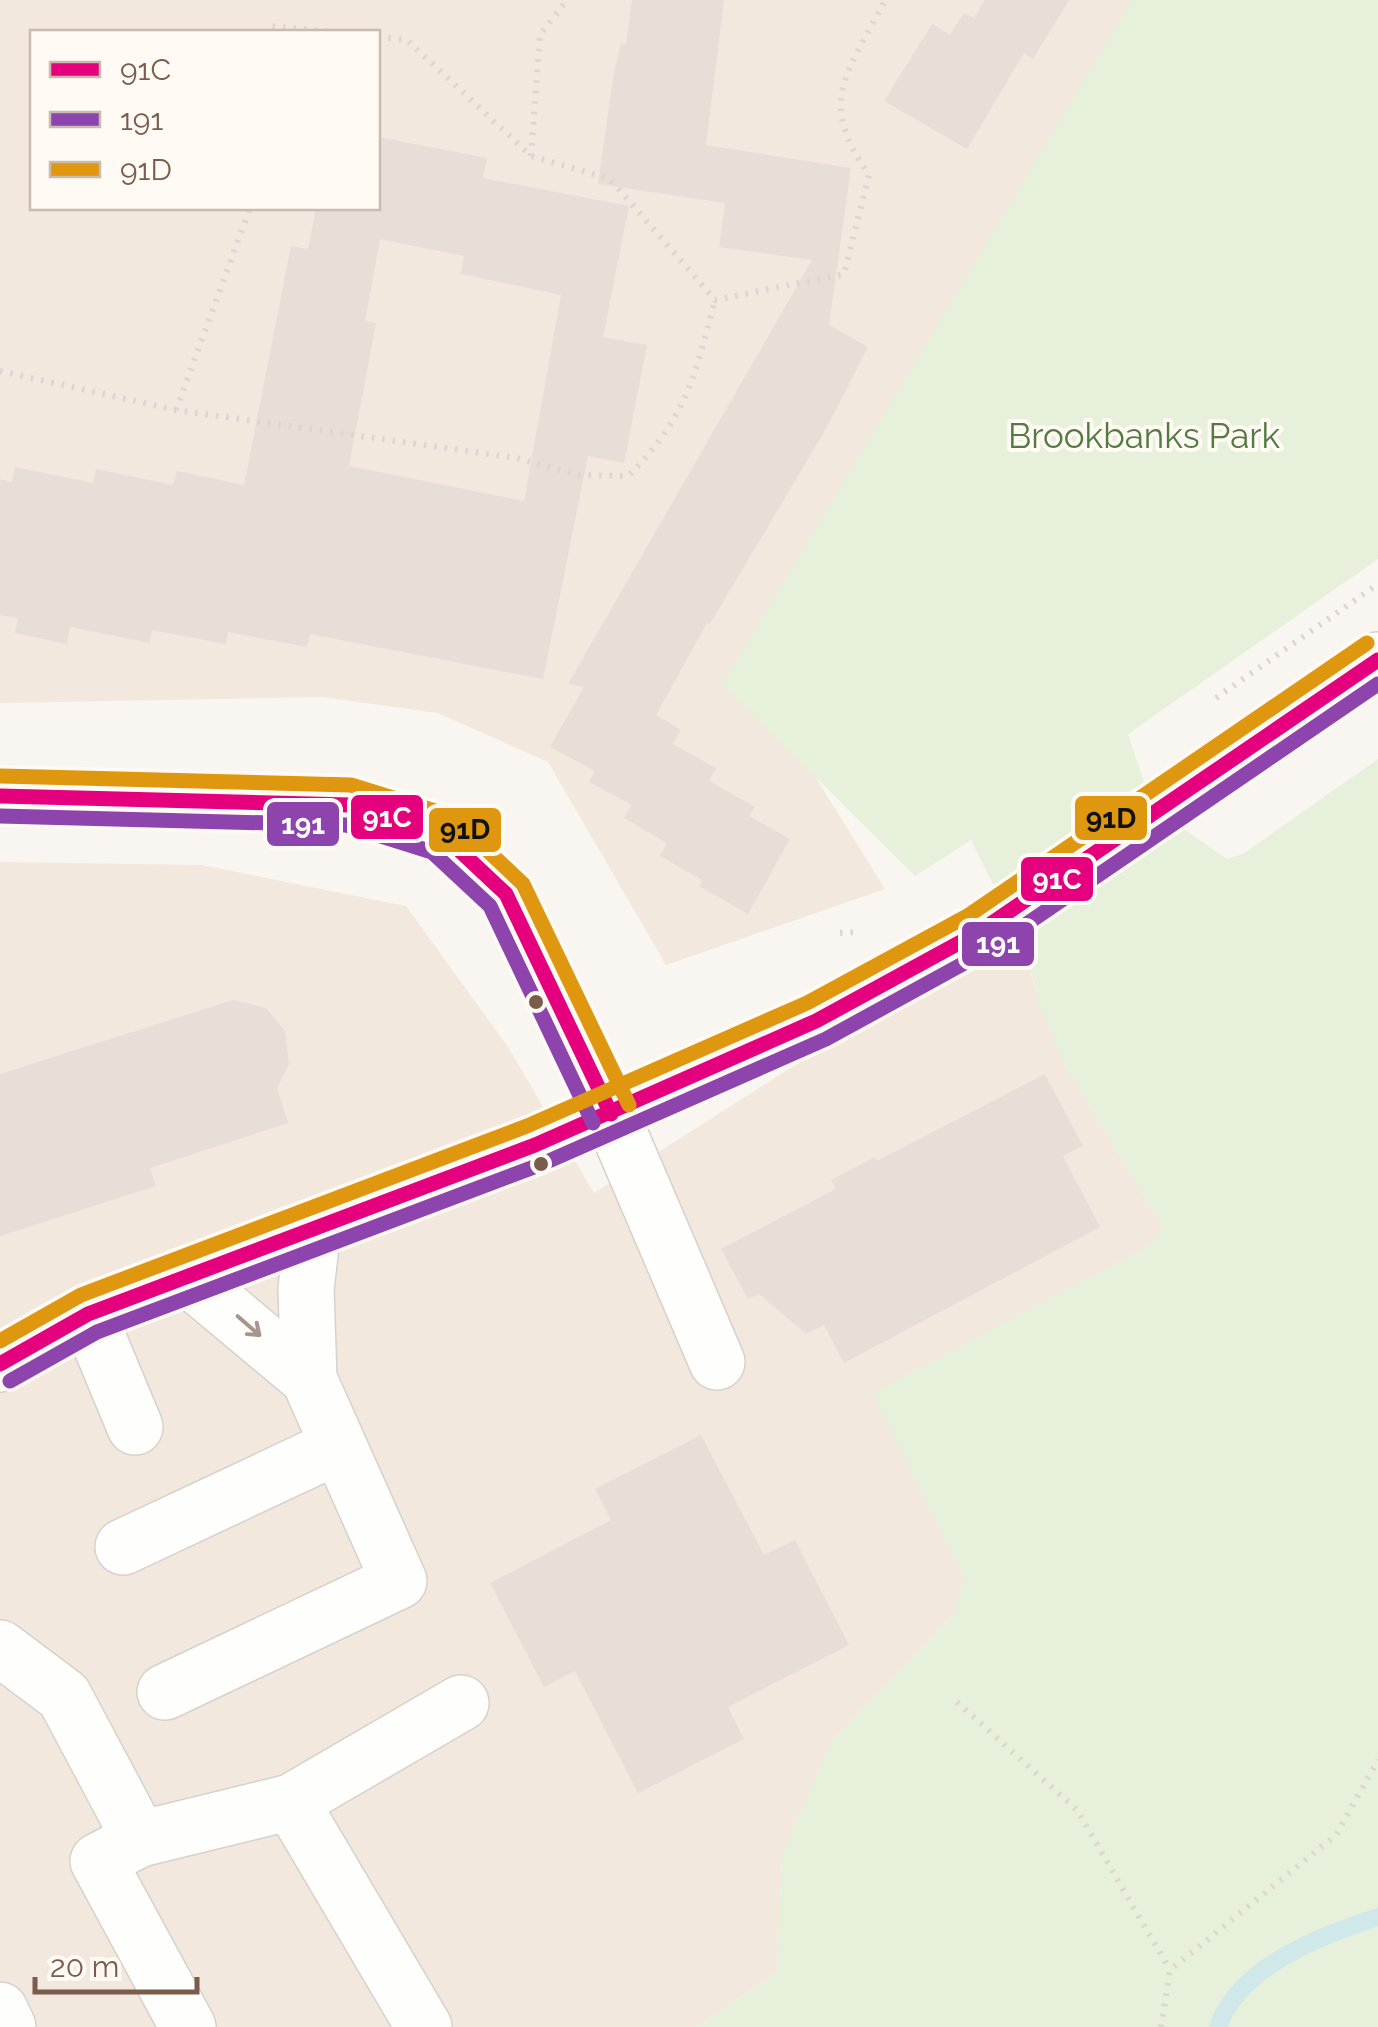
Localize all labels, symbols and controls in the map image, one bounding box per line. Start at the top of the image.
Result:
legend [30,30,380,210]
text: 91C [120,52,171,87]
text: 191 [120,102,163,137]
text: 91D [120,152,172,187]
park label: Brookbanks Park [1008,415,1281,456]
line badge: 91C [349,793,425,841]
line badge: 91D [1073,794,1149,842]
line badge: 191 [265,800,341,848]
text: 91C [362,801,412,834]
text: 91D [1086,802,1136,835]
line badge: 91D [427,806,503,854]
text: 191 [281,808,325,841]
text: 91D [440,813,490,846]
line badge: 91C [1019,855,1095,903]
text: 91C [1032,863,1082,896]
line badge: 191 [960,920,1036,968]
text: 191 [976,927,1020,960]
unlabelled marker [526,992,546,1012]
unlabelled marker [531,1154,551,1174]
one-way arrow [236,1315,262,1337]
scale bar [35,1932,198,1994]
text: 20 m [50,1949,119,1984]

